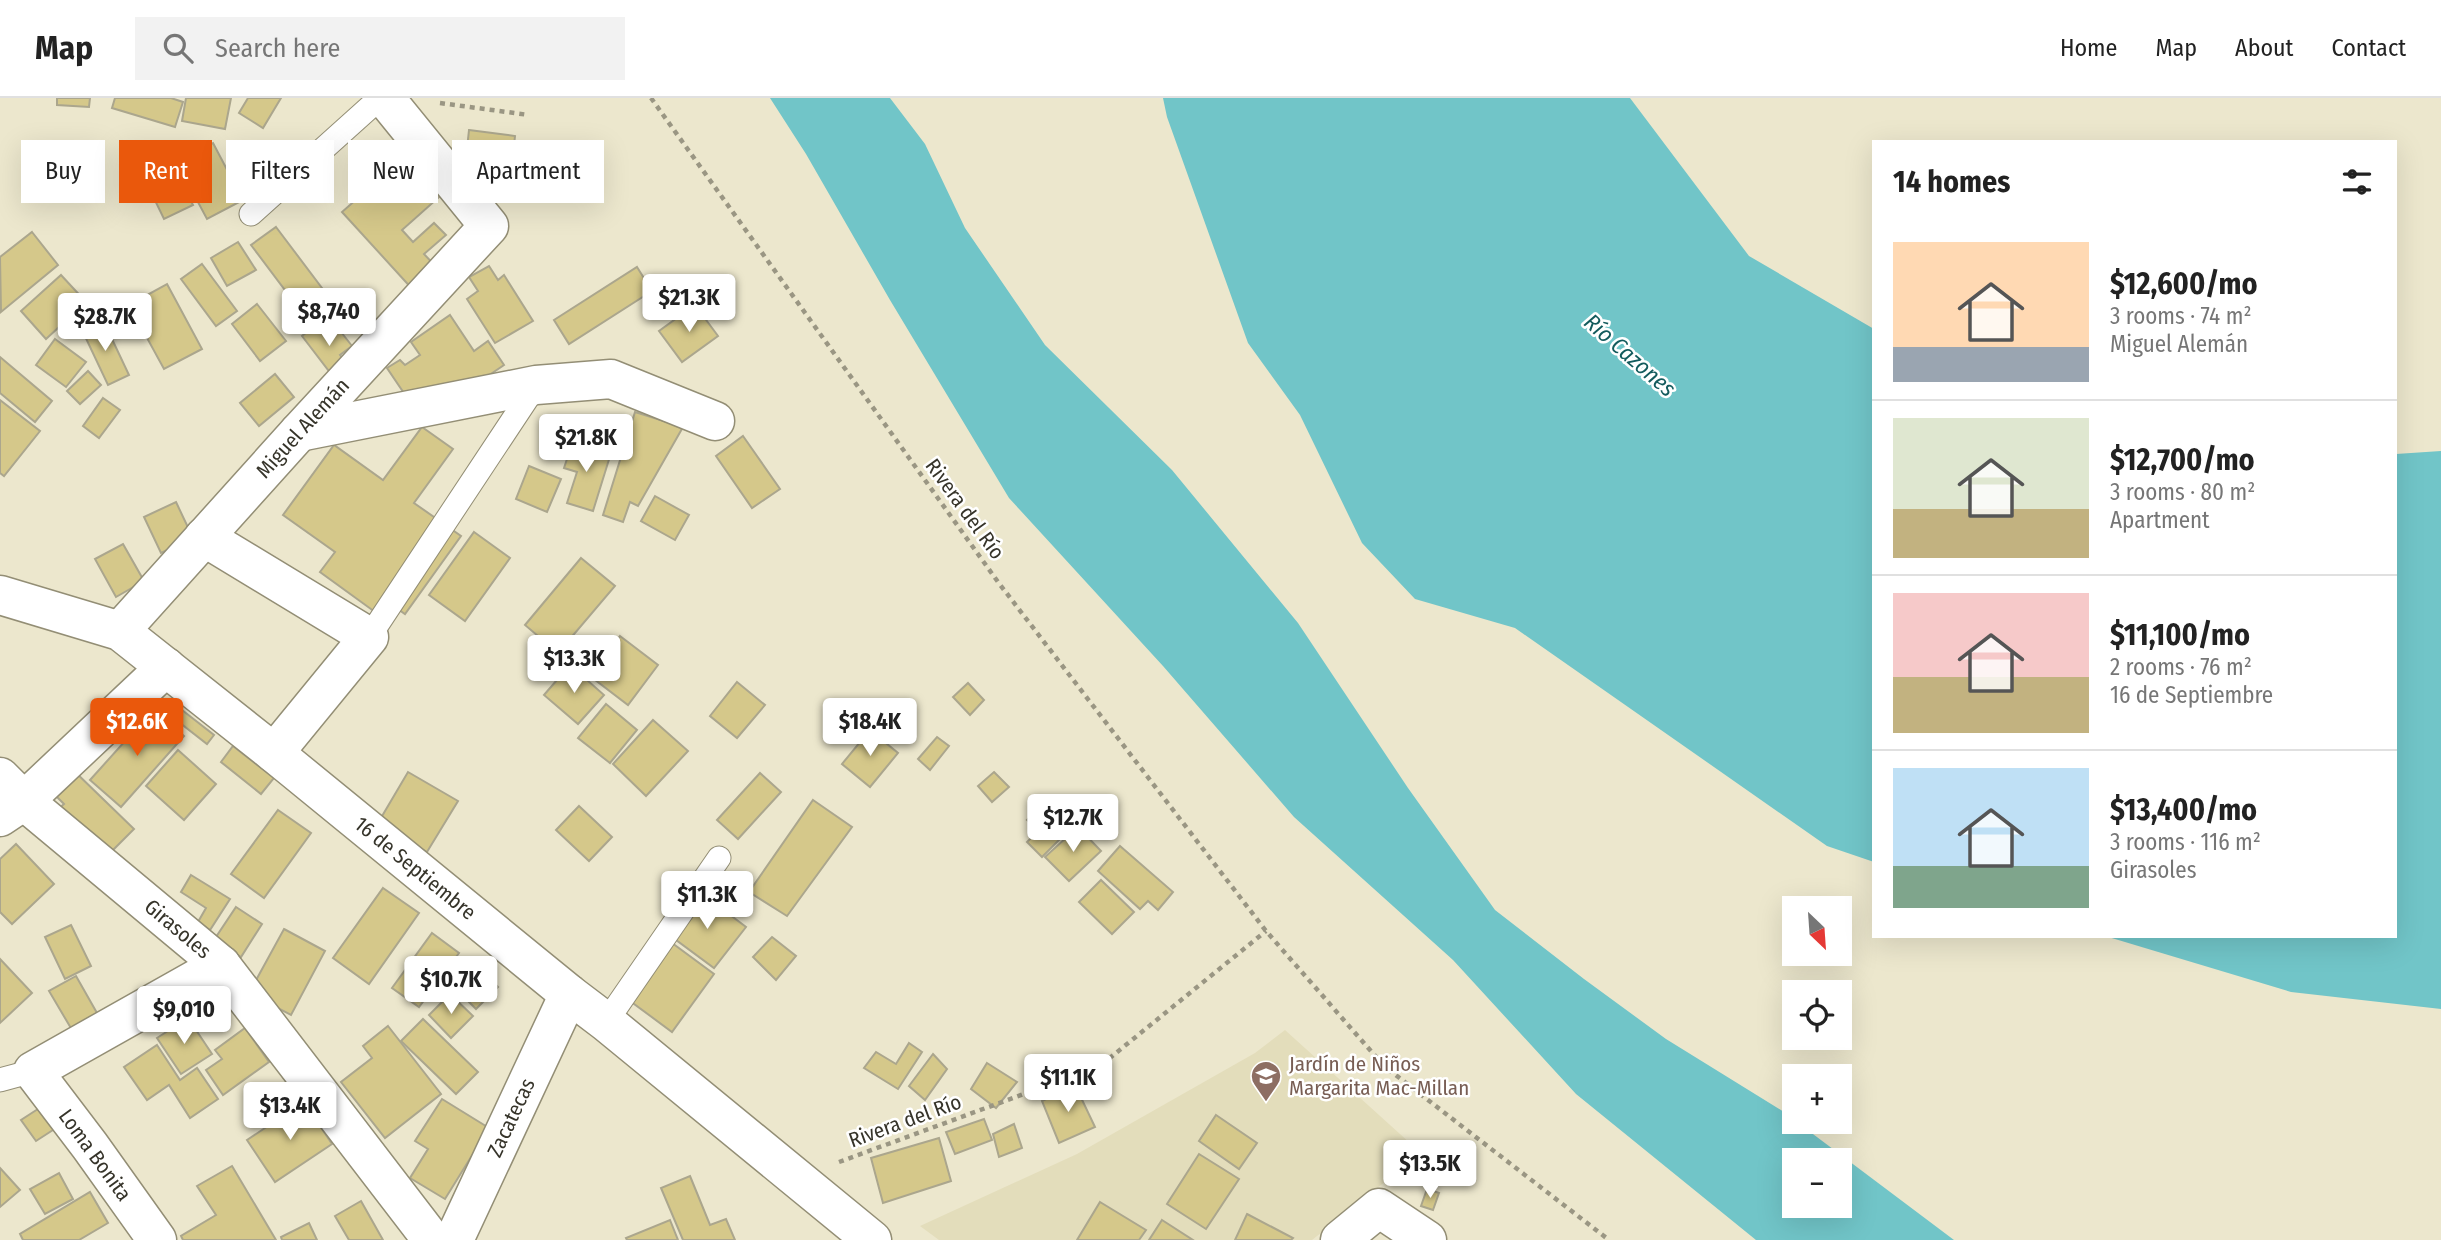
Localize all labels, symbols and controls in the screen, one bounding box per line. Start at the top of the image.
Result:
search box [135,17,625,80]
text: Map [35,28,93,68]
icon: search [159,29,197,67]
text: Search here [215,33,340,64]
text: Home [2060,34,2117,62]
text: Map [2155,34,2197,62]
text: About [2235,34,2293,62]
text: Contact [2331,34,2406,62]
chip: Buy [21,140,105,203]
chip: Rent [119,140,212,203]
chip: Filters [226,140,334,203]
chip: New [348,140,438,203]
chip: Apartment [452,140,604,203]
icon: filters [2338,163,2376,201]
text: 14 homes [1893,164,2010,200]
text: $12,600/mo [2110,266,2257,302]
icon: home [1949,270,2033,354]
pin: $21.3K [632,274,746,334]
text: $21.3K [658,283,720,311]
pin: $8,740 [272,288,386,348]
pin: $28.7K [48,294,162,353]
text: $8,740 [298,297,360,325]
text: $28.7K [74,302,136,330]
text: 3 rooms · 74 m² [2110,302,2252,330]
water label: Río Cazones [1578,308,1682,403]
text: Miguel Alemán [2110,330,2248,358]
street label: Miguel Alemán [251,373,355,484]
pin: $21.8K [529,414,643,474]
text: $21.8K [555,423,617,451]
text: $12,700/mo [2110,442,2255,478]
icon: home [1949,446,2033,530]
street label: Rivera del Río [920,454,1010,564]
text: 3 rooms · 80 m² [2110,478,2255,506]
text: Apartment [2110,506,2210,534]
text: $11,100/mo [2110,617,2250,653]
icon: home [1949,621,2033,705]
pin: $13.3K [517,636,631,695]
text: $13.3K [543,644,605,672]
text: 2 rooms · 76 m² [2110,653,2252,681]
text: 16 de Septiembre [2110,681,2273,709]
pin: $12.6K [80,698,194,758]
pin: $18.4K [813,698,927,758]
text: $12.6K [106,707,168,735]
text: $18.4K [839,707,901,735]
text: $13,400/mo [2110,792,2257,828]
pin: $12.7K [1016,794,1130,854]
icon: home [1949,796,2033,880]
text: $12.7K [1043,803,1103,831]
street label: 16 de Septiembre [349,811,481,926]
text: 3 rooms · 116 m² [2110,828,2261,856]
text: Girasoles [2110,856,2196,884]
pin: $11.3K [650,872,764,931]
text: $11.3K [677,880,737,908]
street label: Girasoles [139,894,216,964]
north arrow [1782,896,1852,966]
map controls [1782,896,1852,1218]
pin: $10.7K [394,956,508,1016]
text: $10.7K [420,965,482,993]
button: locate [1782,980,1852,1050]
pin: $9,010 [127,986,241,1046]
text: $9,010 [153,995,215,1023]
place label: Jardín de Niños Margarita Mac-Millan [1289,1051,1469,1101]
pin: $11.1K [1011,1054,1125,1114]
school or university icon: Jardín de Niños Margarita Mac-Millan [1249,1059,1283,1103]
text: $11.1K [1040,1063,1096,1091]
button: + [1782,1064,1852,1134]
street label: Zacatecas [482,1074,541,1161]
pin: $13.4K [233,1082,347,1142]
street label: Rivera del Río [845,1089,965,1153]
text: $13.4K [259,1091,321,1119]
street label: Loma Bonita [53,1104,137,1206]
pin: $13.5K [1373,1140,1487,1200]
button: − [1782,1148,1852,1218]
text: $13.5K [1399,1149,1461,1177]

